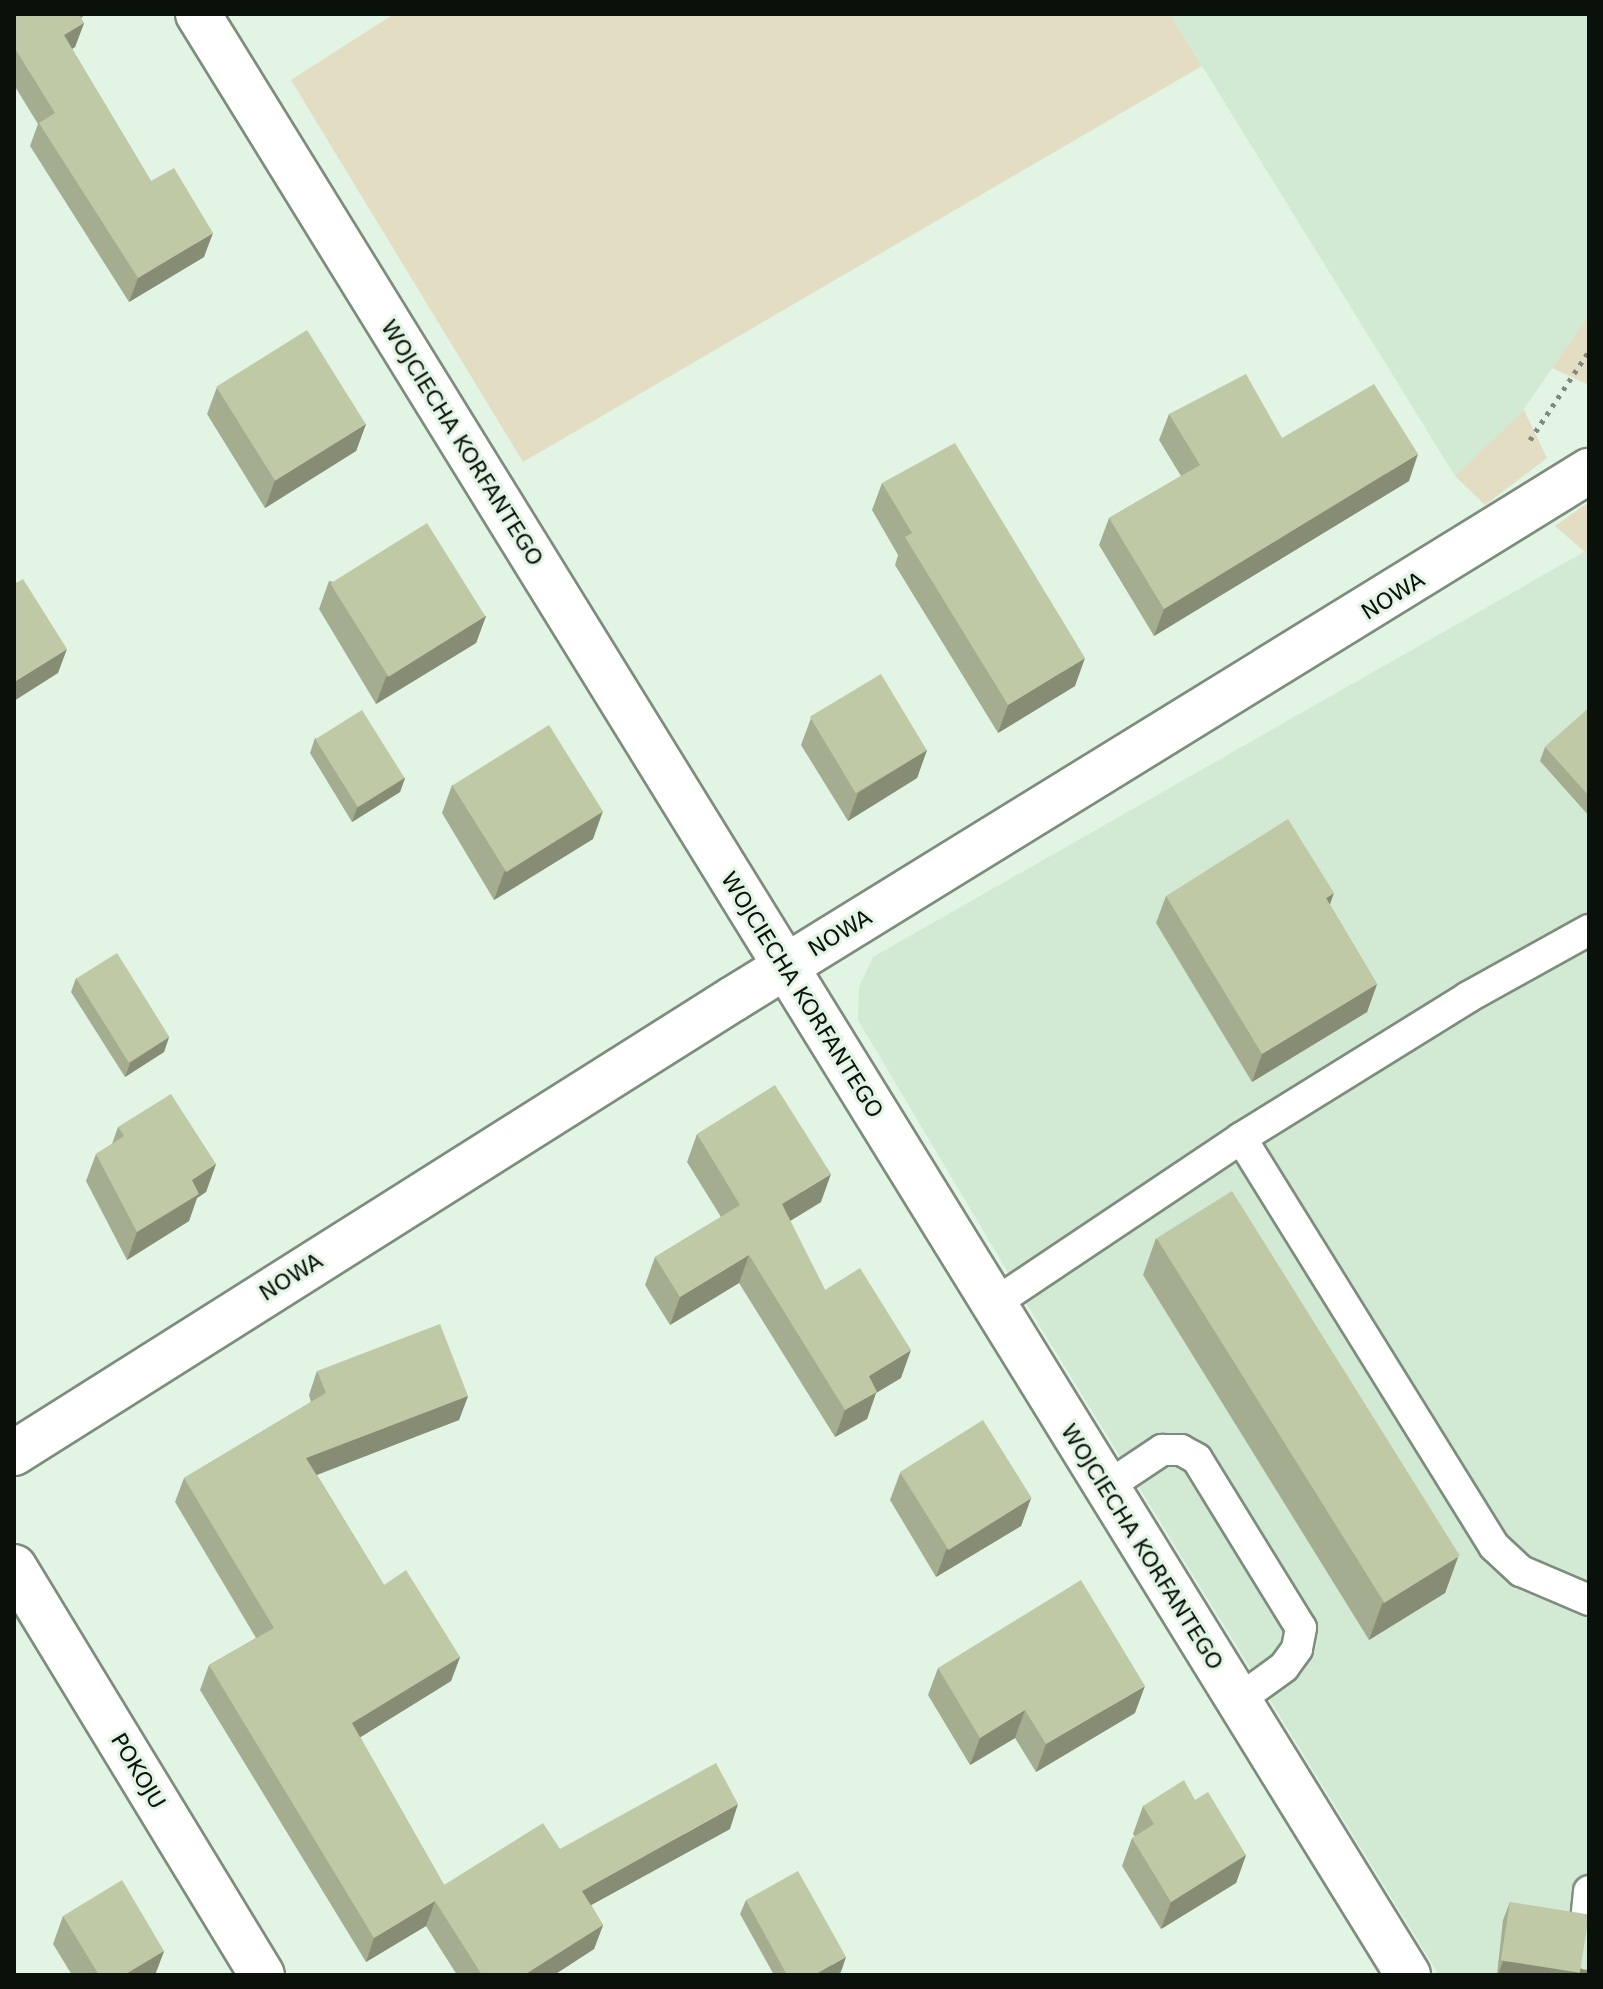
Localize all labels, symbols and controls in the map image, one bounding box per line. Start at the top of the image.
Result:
street label: WOJCIECHA KORFANTEGO [375,315,549,571]
street label: NOWA [1357,566,1429,626]
street label: WOJCIECHA KORFANTEGO [715,867,889,1123]
street label: NOWA [803,904,877,962]
street label: NOWA [255,1247,327,1307]
street label: WOJCIECHA KORFANTEGO [1055,1419,1229,1675]
street label: POKOJU [105,1728,171,1814]

